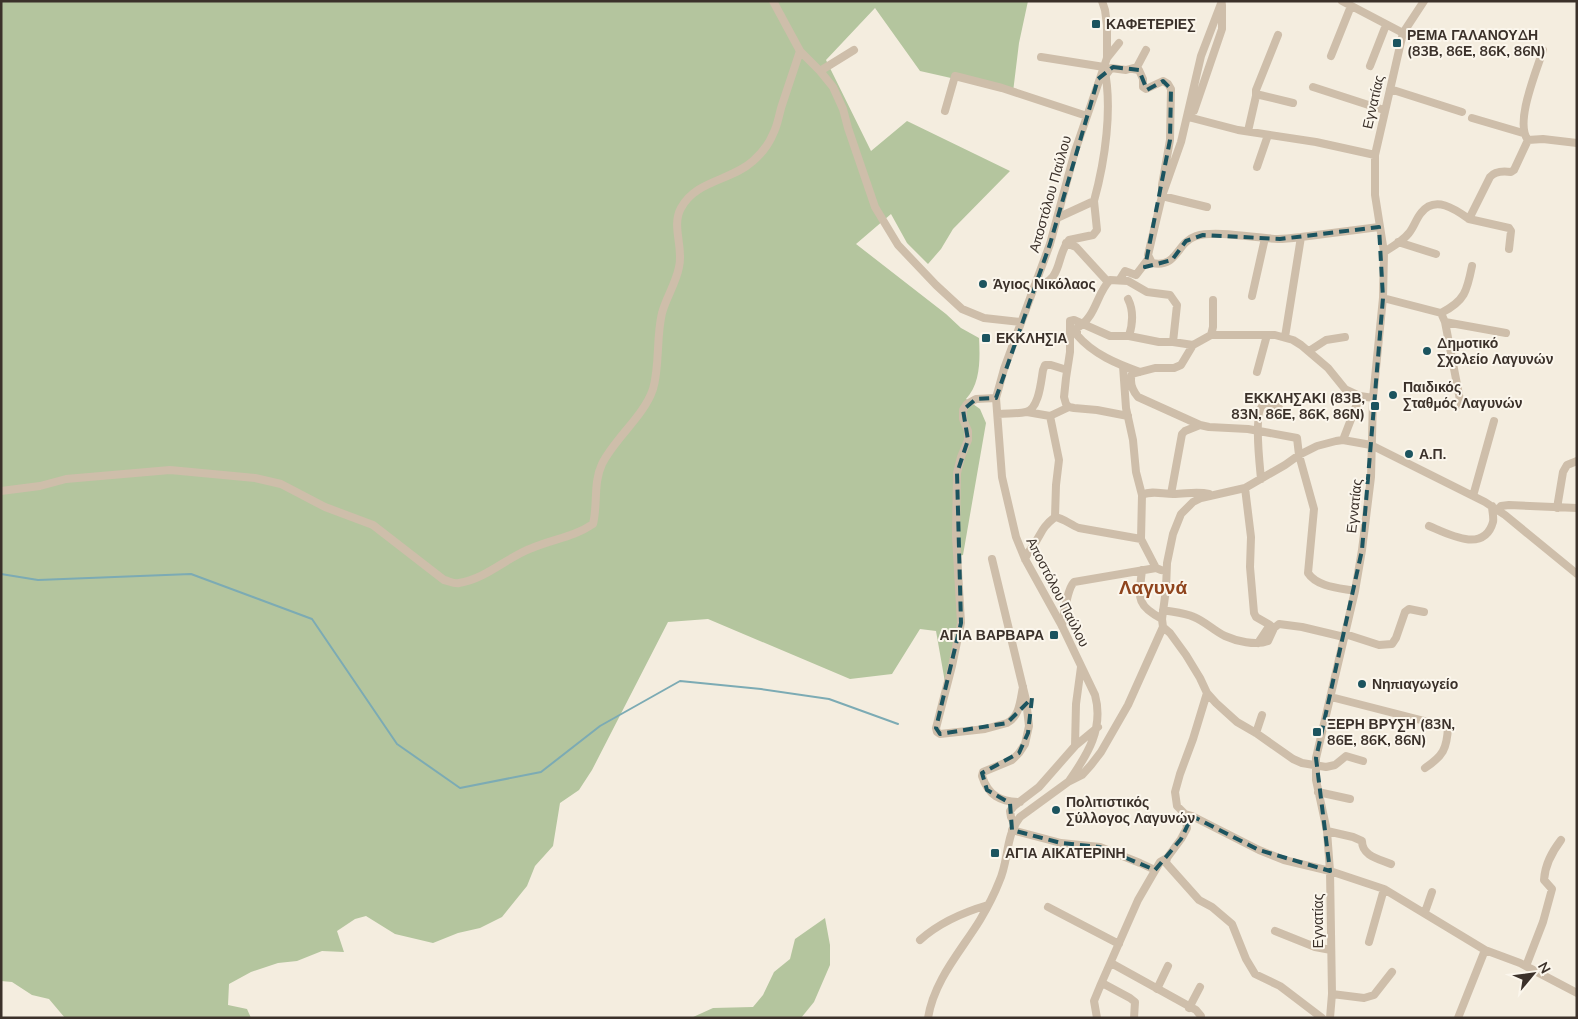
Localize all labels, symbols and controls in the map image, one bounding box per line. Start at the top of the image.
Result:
place label: ΚΑΦΕΤΕΡΙΕΣ [1106,15,1196,34]
marker: ΚΑΦΕΤΕΡΙΕΣ [1090,18,1102,30]
place label: ΡΕΜΑ ΓΑΛΑΝΟΥΔΗ (83Β, 86Ε, 86Κ, 86Ν) [1407,26,1546,61]
marker: ΡΕΜΑ ΓΑΛΑΝΟΥΔΗ (83Β, 86Ε, 86Κ, 86Ν) [1391,37,1403,49]
street label: Εγνατίας [1358,73,1389,131]
street label: Αποστόλου Παύλου [1025,133,1076,255]
place label: Άγιος Νικόλαος [993,275,1096,294]
marker: Άγιος Νικόλαος [977,278,989,290]
place label: ΕΚΚΛΗΣΙΑ [996,329,1067,348]
marker: ΕΚΚΛΗΣΙΑ [980,332,992,344]
place label: Δημοτικό Σχολείο Λαγυνών [1437,334,1554,369]
marker: Δημοτικό Σχολείο Λαγυνών [1421,345,1433,357]
place label: Παιδικός Σταθμός Λαγυνών [1403,378,1523,413]
place label: ΕΚΚΛΗΣΑΚΙ (83Β, 83Ν, 86Ε, 86Κ, 86Ν) [1231,389,1365,424]
marker: Παιδικός Σταθμός Λαγυνών [1387,389,1399,401]
marker: ΕΚΚΛΗΣΑΚΙ (83Β, 83Ν, 86Ε, 86Κ, 86Ν) [1369,400,1381,412]
place label: Α.Π. [1419,445,1446,464]
marker: Α.Π. [1403,448,1415,460]
street label: Εγνατίας [1342,478,1367,534]
street label: Αποστόλου Παύλου [1022,534,1093,650]
district label: Λαγυνά [1119,575,1187,601]
place label: ΑΓΙΑ ΒΑΡΒΑΡΑ [940,626,1044,645]
marker: ΑΓΙΑ ΒΑΡΒΑΡΑ [1048,629,1060,641]
place label: Νηπιαγωγείο [1372,675,1458,694]
marker: Νηπιαγωγείο [1356,678,1368,690]
place label: ΞΕΡΗ ΒΡΥΣΗ (83Ν, 86Ε, 86Κ, 86Ν) [1327,715,1455,750]
marker: ΞΕΡΗ ΒΡΥΣΗ (83Ν, 86Ε, 86Κ, 86Ν) [1311,726,1323,738]
place label: Πολιτιστικός Σύλλογος Λαγυνών [1066,793,1195,828]
marker: Πολιτιστικός Σύλλογος Λαγυνών [1050,804,1062,816]
place label: ΑΓΙΑ ΑΙΚΑΤΕΡΙΝΗ [1005,844,1126,863]
marker: ΑΓΙΑ ΑΙΚΑΤΕΡΙΝΗ [989,847,1001,859]
street label: Εγνατίας [1309,893,1328,948]
north arrow [1508,949,1558,999]
text: N [1533,959,1555,977]

